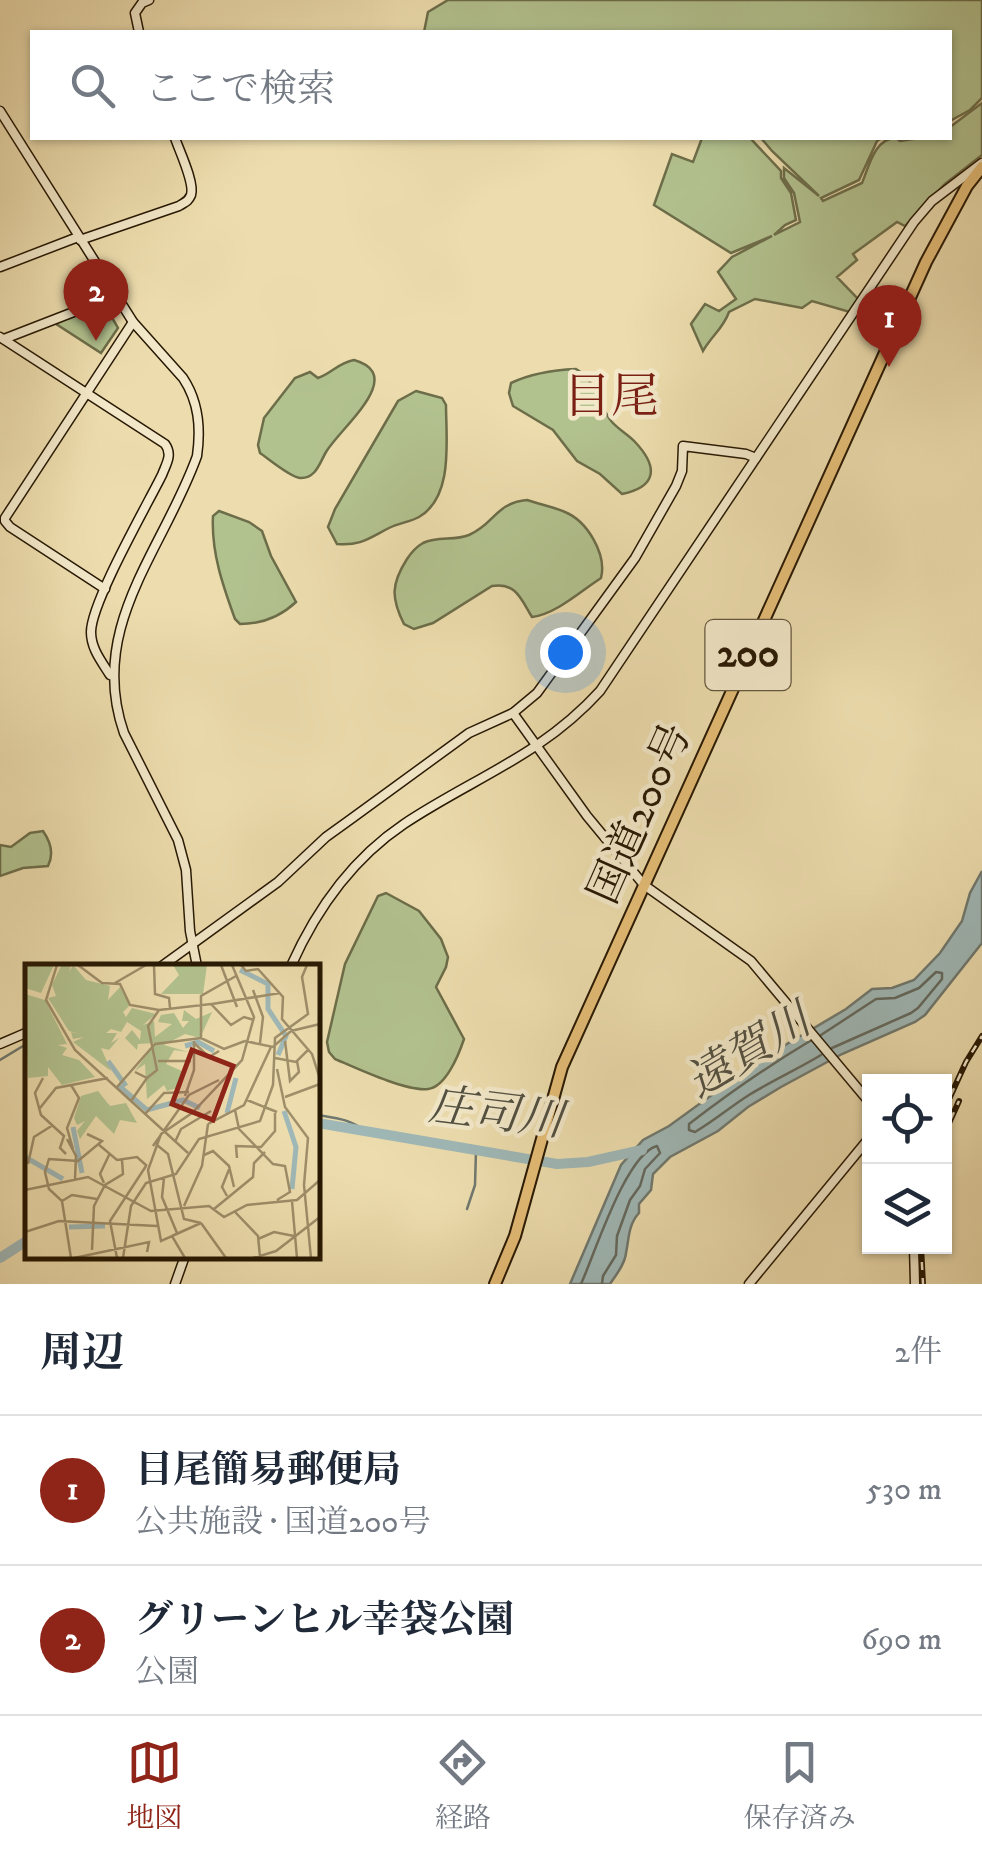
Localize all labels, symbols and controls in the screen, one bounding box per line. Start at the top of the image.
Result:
search box [30,30,952,140]
icon: search [65,58,120,113]
text: ここで検索 [145,66,335,114]
pin: 2 [64,258,128,341]
pin: 1 [856,284,922,367]
district label: 目尾 [563,368,659,428]
road number: 200 [706,620,790,690]
your location [540,627,591,678]
street label: 国道200号 [578,716,704,912]
inset map [25,964,320,1259]
water label: 遠賀川 [677,991,826,1111]
map controls [862,1074,952,1254]
button: locate [862,1074,952,1164]
water label: 庄司川 [426,1078,571,1151]
button: layers [862,1164,952,1254]
text: 周辺 [40,1328,124,1380]
text: 2件 [894,1333,942,1373]
text: 目尾簡易郵便局 [135,1447,401,1495]
text: 1 [67,1470,78,1510]
text: 530 m [866,1470,942,1510]
text: 公共施設 · 国道200号 [135,1503,431,1543]
text: グリーンヒル幸袋公園 [135,1597,514,1645]
text: 2 [65,1620,80,1660]
text: 690 m [861,1620,942,1660]
text: 公園 [135,1653,199,1693]
tab: 地図 [126,1735,182,1836]
tab: 経路 [435,1735,491,1836]
tab: 保存済み [744,1735,856,1836]

